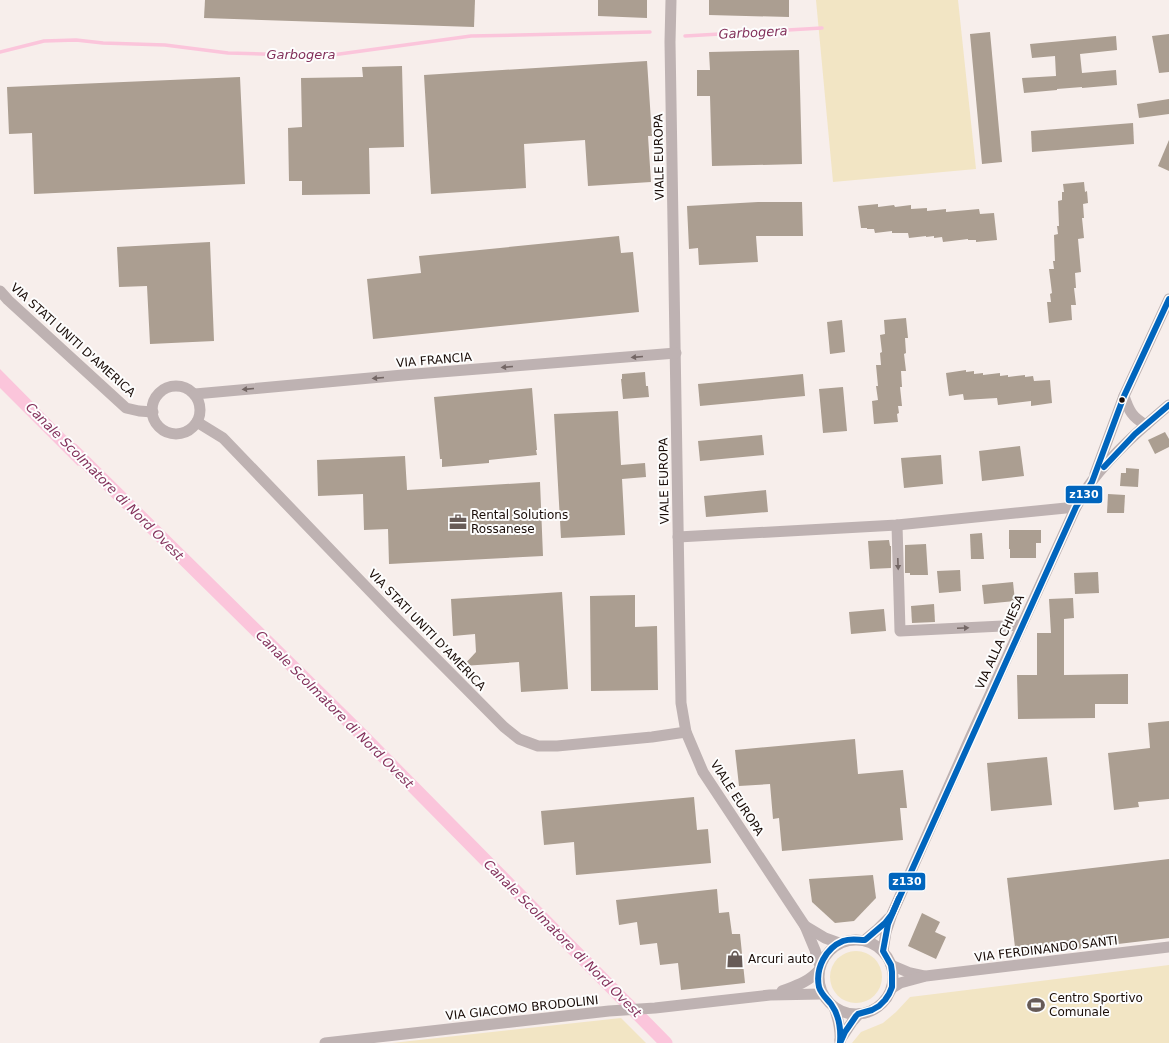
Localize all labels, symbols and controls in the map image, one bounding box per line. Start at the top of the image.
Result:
water label: Garbogera [718,23,788,42]
water label: Garbogera [266,47,336,62]
street label: VIALE EUROPA [651,113,667,201]
street label: VIA STATI UNITI D'AMERICA [8,280,139,400]
street label: VIA FRANCIA [396,350,473,370]
one-way arrow [631,353,643,360]
one-way arrow [501,364,513,370]
one-way arrow [372,374,384,381]
one-way arrow [242,386,254,393]
unlabelled marker [1117,395,1127,405]
water label: Canale Scolmatore di Nord Ovest [23,400,187,564]
street label: VIALE EUROPA [656,437,672,525]
line badge: z130 [1065,485,1103,504]
text: z130 [1069,488,1099,501]
place label: Rental Solutions Rossanese [471,508,568,536]
office icon: Rental Solutions Rossanese [448,512,468,532]
one-way arrow [895,558,901,571]
street label: VIA STATI UNITI D'AMERICA [365,567,489,694]
street label: VIA ALLA CHIESA [973,592,1028,692]
one-way arrow [957,624,969,631]
water label: Canale Scolmatore di Nord Ovest [253,628,417,792]
street label: VIALE EUROPA [707,758,767,839]
water label: Canale Scolmatore di Nord Ovest [481,857,645,1021]
line badge: z130 [888,872,926,891]
text: z130 [892,875,922,888]
street label: VIA FERDINANDO SANTI [974,933,1118,965]
shop icon: Arcuri auto [725,949,745,969]
place label: Arcuri auto [748,952,814,966]
place label: Centro Sportivo Comunale [1049,991,1143,1019]
street label: VIA GIACOMO BRODOLINI [445,993,599,1023]
sports icon: Centro Sportivo Comunale [1026,995,1046,1015]

